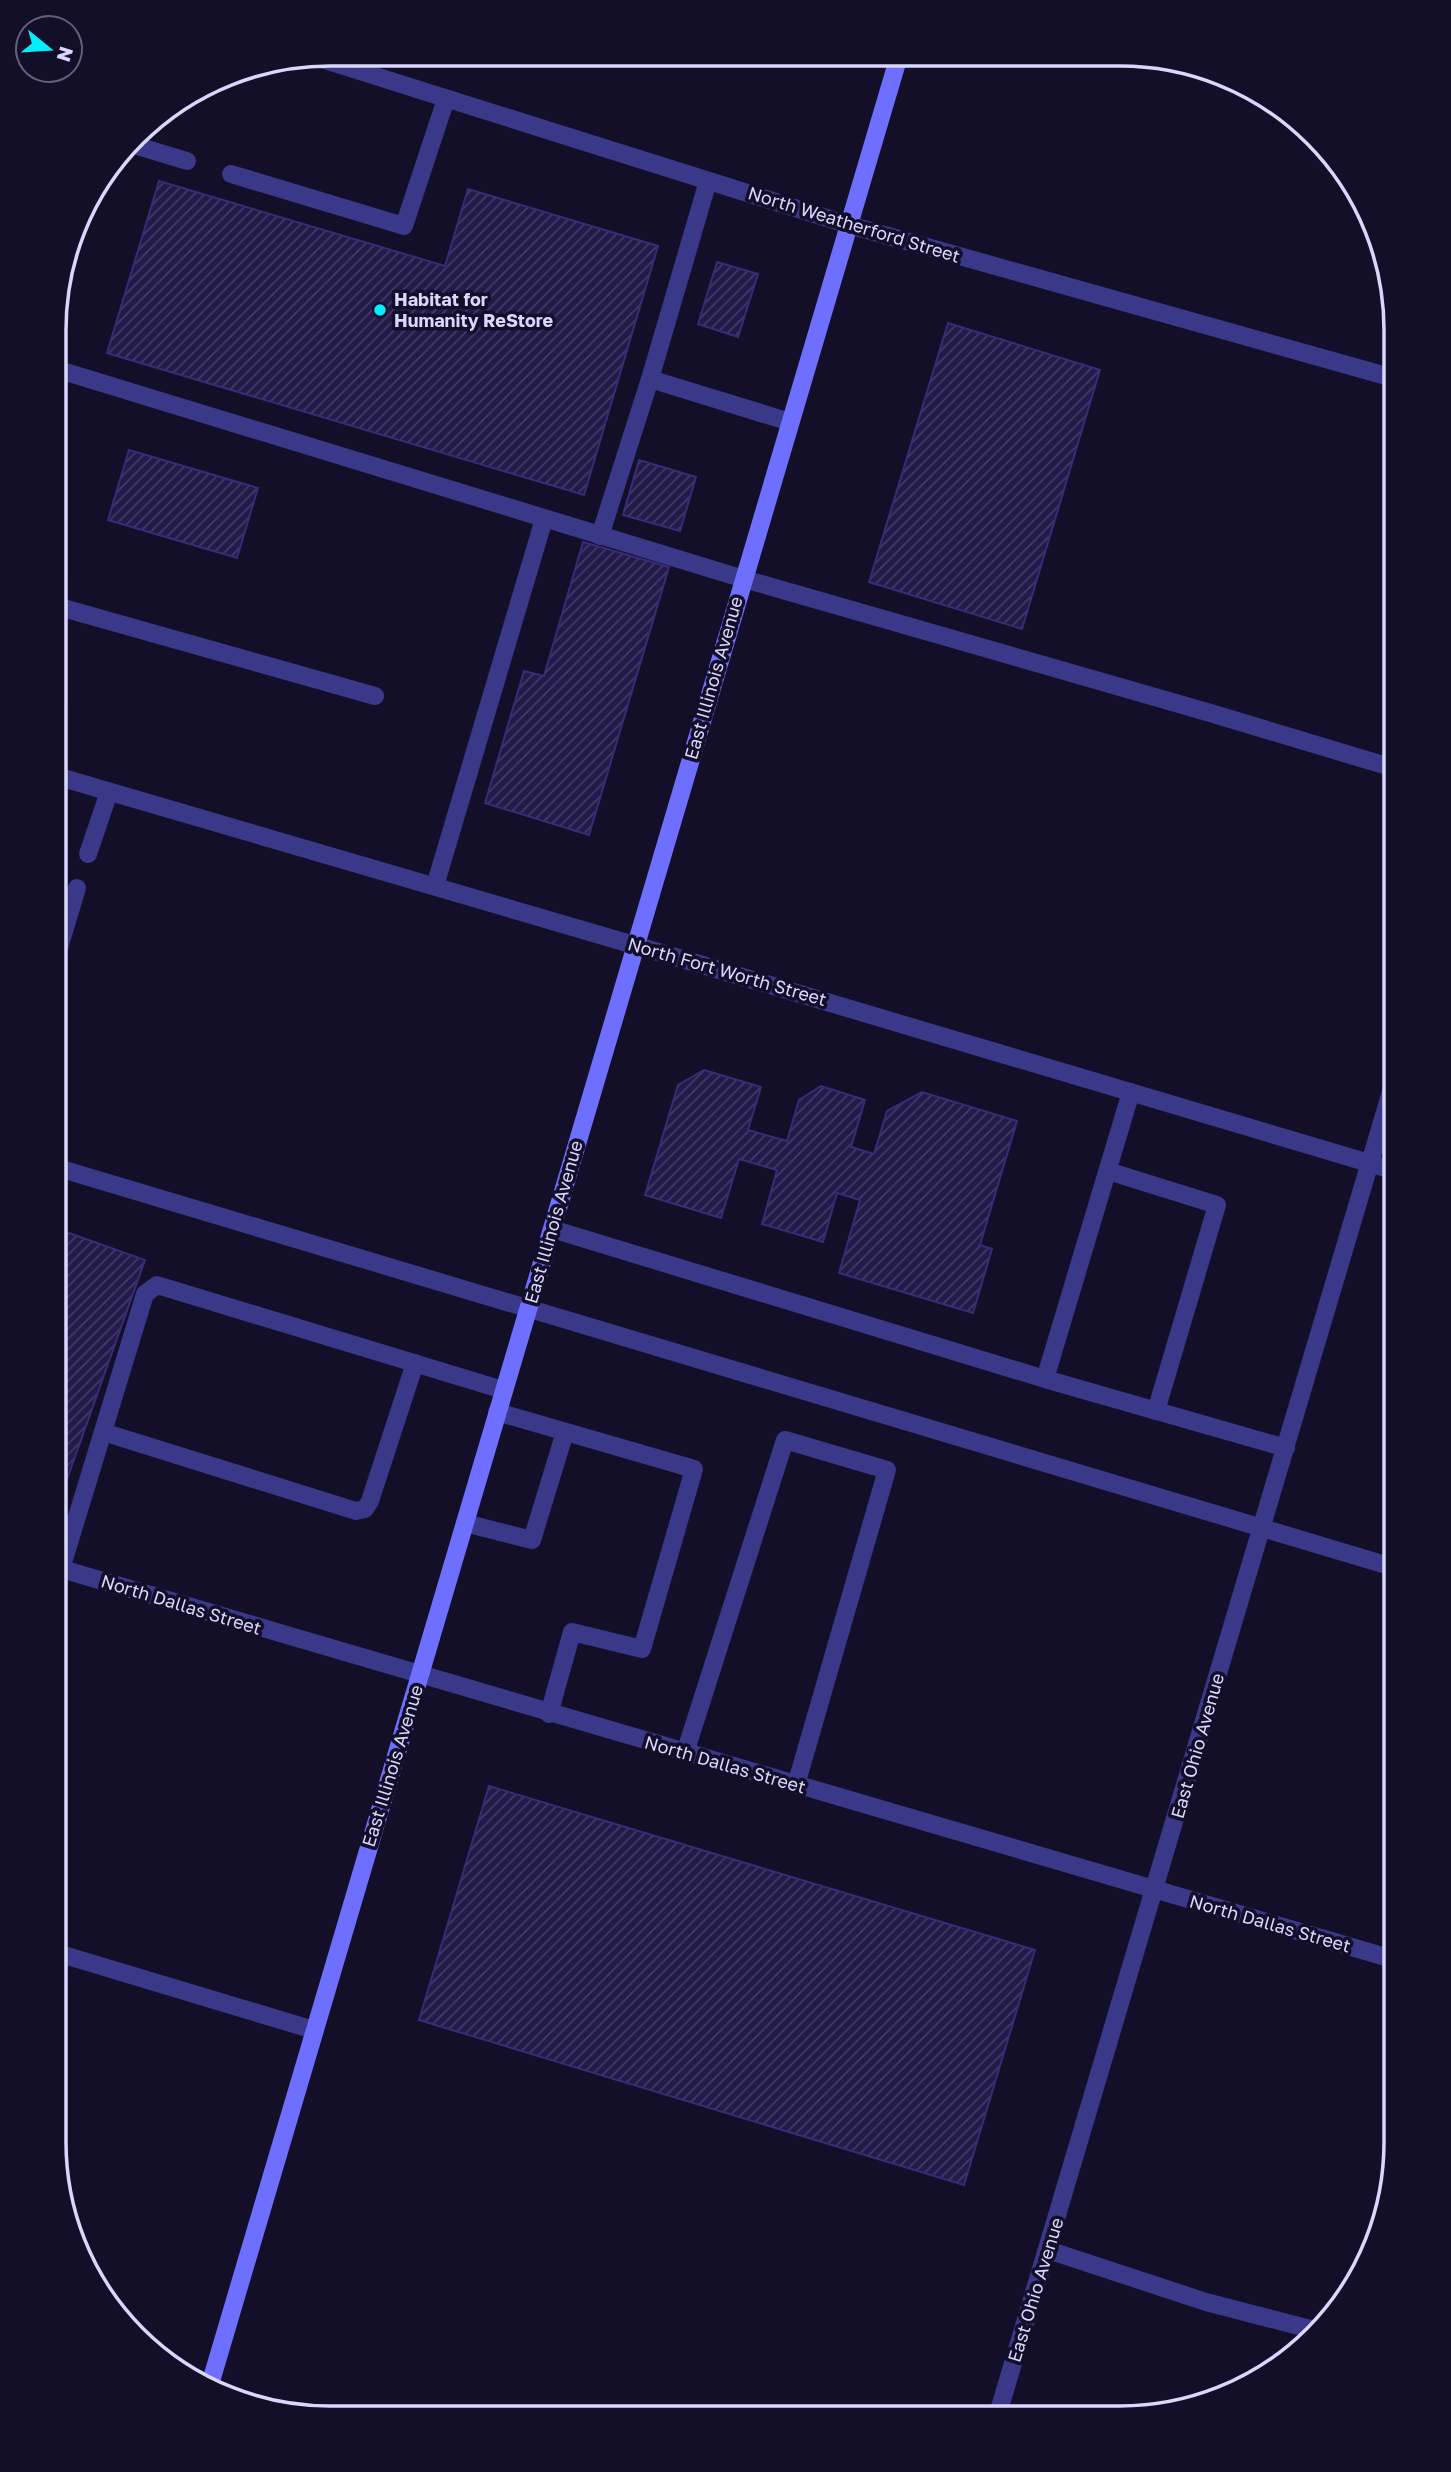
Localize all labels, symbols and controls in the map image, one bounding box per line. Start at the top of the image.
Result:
north arrow [14,14,84,84]
text: N [52,44,79,65]
street label: North Weatherford Street [746,181,963,267]
place label: Habitat for Humanity ReStore [394,288,554,331]
marker: Habitat for Humanity ReStore [372,302,388,318]
street label: East Illinois Avenue [679,594,747,762]
street label: North Fort Worth Street [625,932,829,1010]
street label: East Illinois Avenue [519,1138,587,1306]
street label: North Dallas Street [99,1569,264,1639]
street label: East Ohio Avenue [1166,1670,1228,1821]
street label: East Illinois Avenue [357,1682,427,1849]
street label: North Dallas Street [642,1731,808,1798]
street label: North Dallas Street [1187,1890,1353,1957]
street label: East Ohio Avenue [1003,2215,1068,2365]

